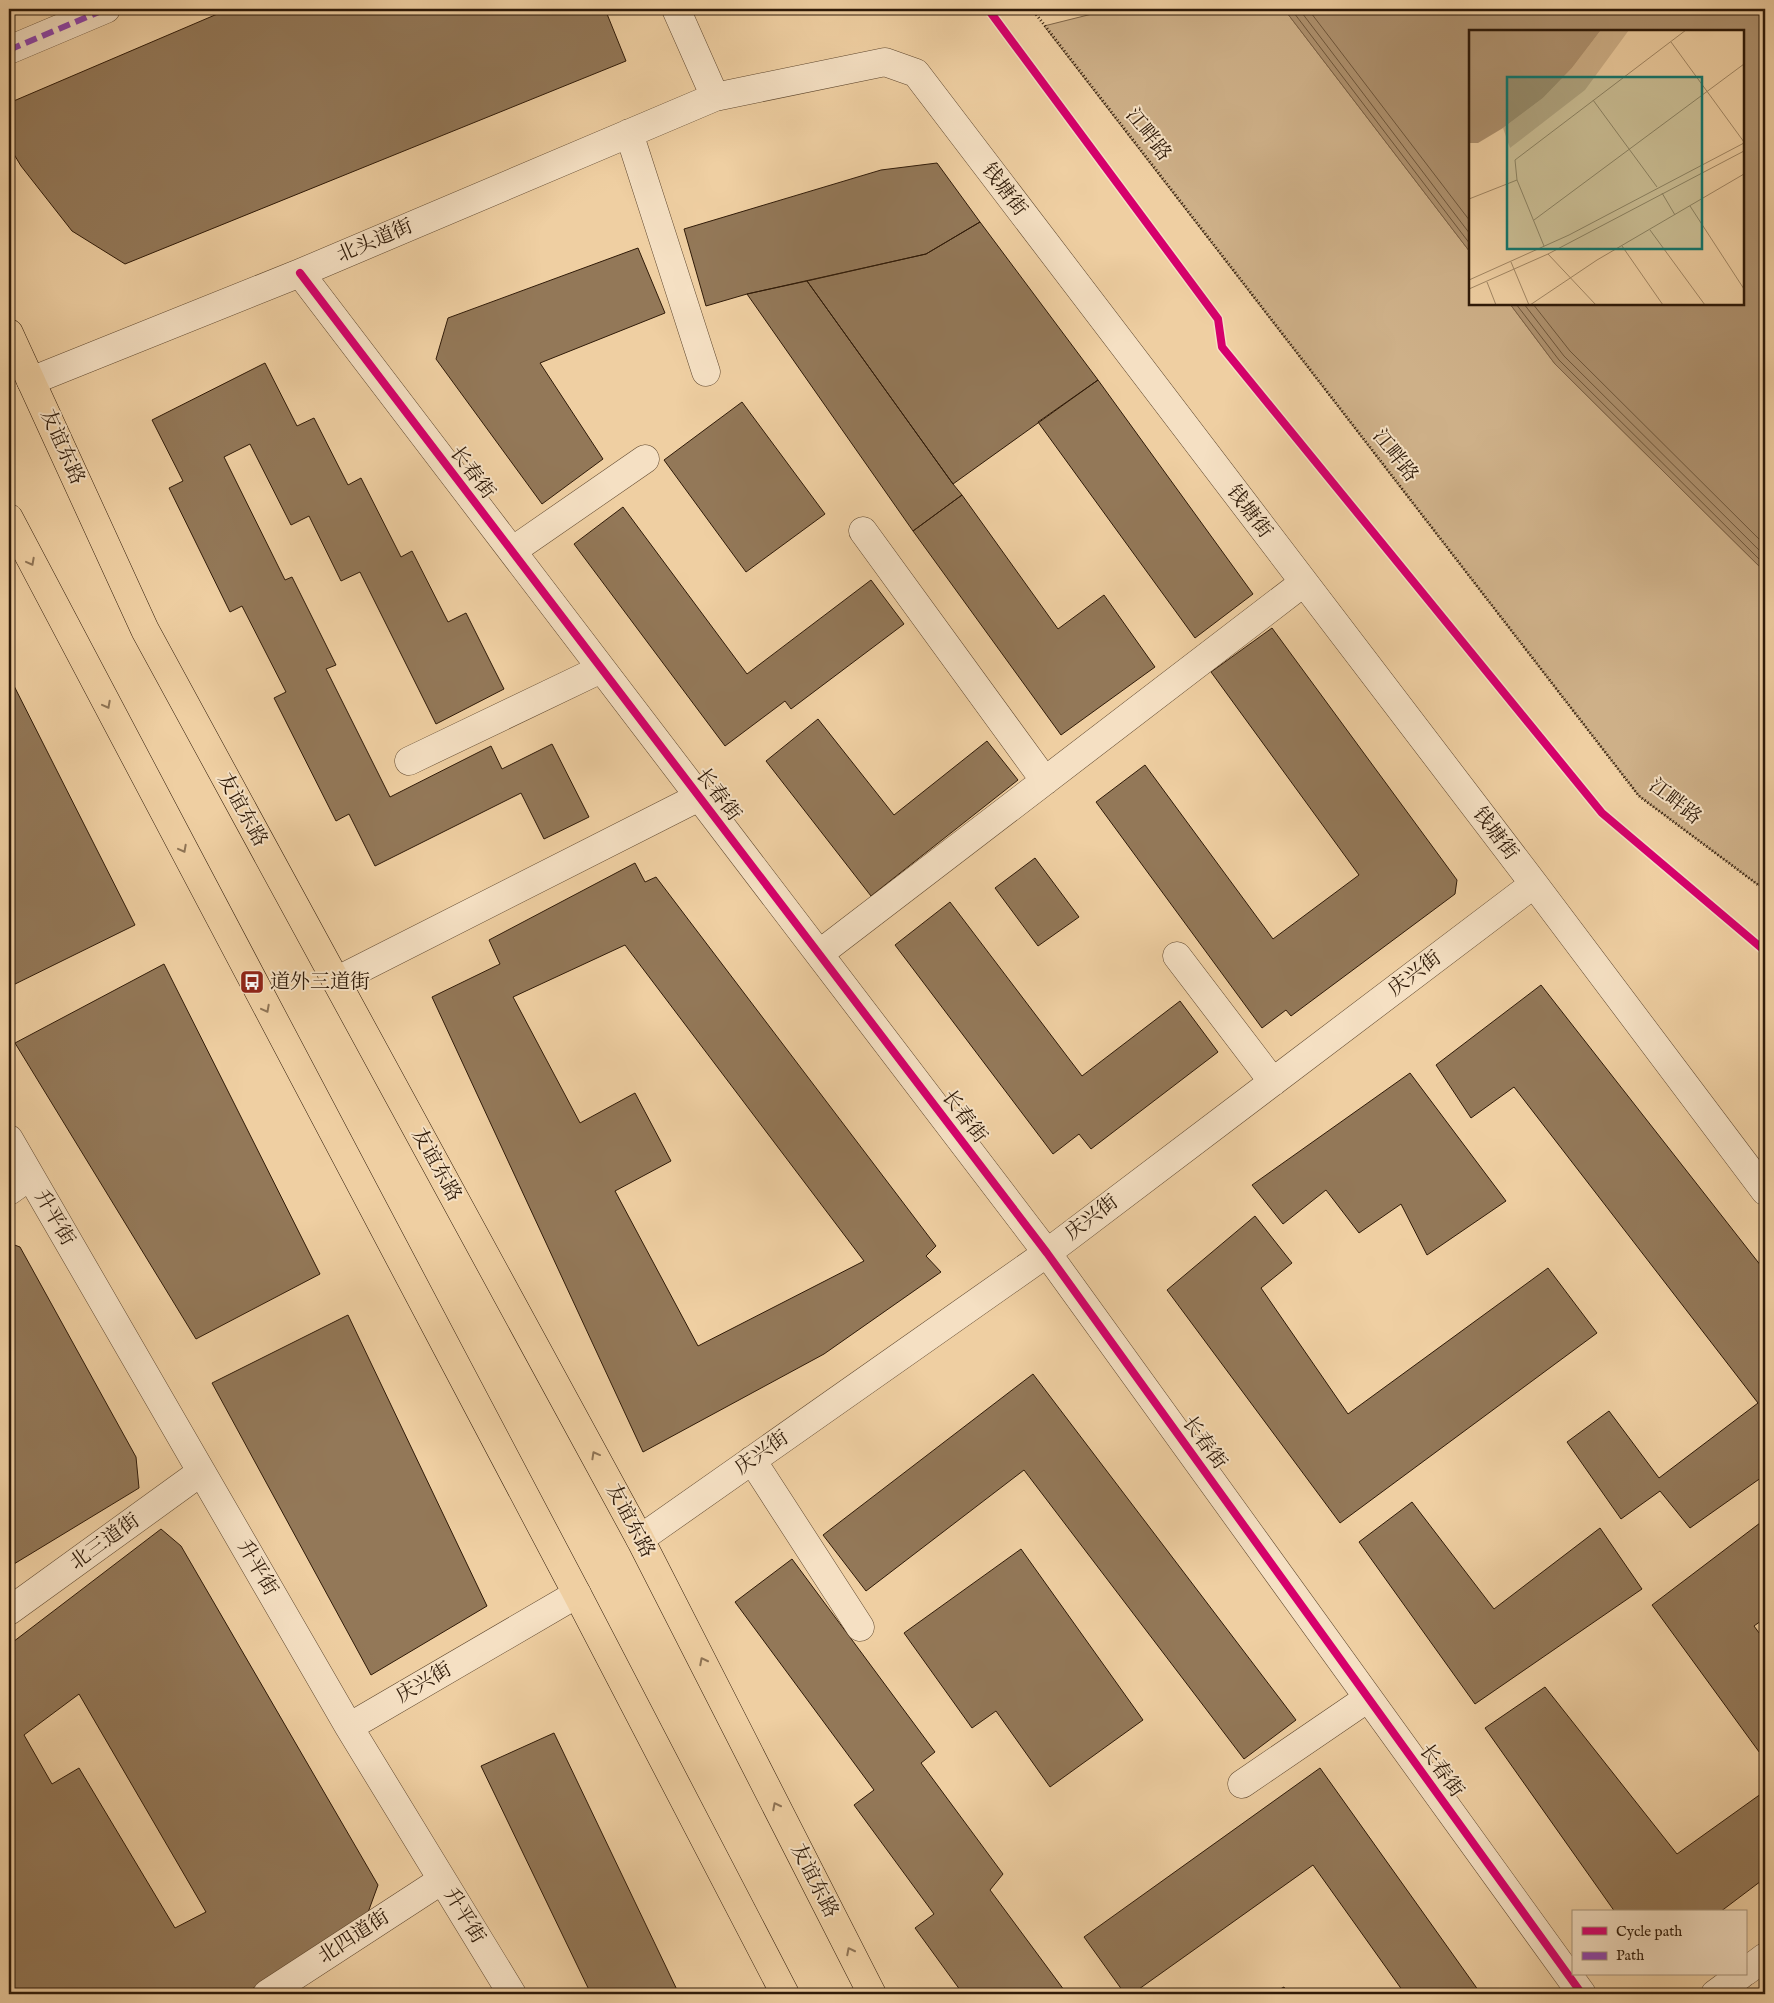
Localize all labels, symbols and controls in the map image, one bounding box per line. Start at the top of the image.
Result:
inset map [1469,30,1744,305]
street label: 江畔路 [1120,104,1176,166]
street label: 钱塘街 [976,159,1032,221]
street label: 北头道街 [333,214,417,268]
street label: 友谊东路 [34,405,90,489]
street label: 江畔路 [1367,425,1423,487]
street label: 长春街 [444,442,500,504]
street label: 钱塘街 [1221,481,1277,543]
one-way arrow [25,556,35,565]
one-way arrow [101,700,111,709]
street label: 长春街 [690,764,746,826]
street label: 友谊东路 [212,769,272,851]
street label: 江畔路 [1644,774,1706,830]
street label: 钱塘街 [1467,803,1523,865]
one-way arrow [177,844,187,853]
street label: 庆兴街 [1384,946,1446,1002]
bus stop icon: 道外三道街 [239,969,265,995]
place label: 道外三道街 [270,970,370,995]
one-way arrow [260,1003,270,1012]
street label: 长春街 [936,1086,992,1148]
street label: 友谊东路 [406,1124,466,1206]
street label: 升平街 [28,1186,80,1250]
street label: 庆兴街 [1061,1190,1123,1246]
street label: 长春街 [1176,1411,1232,1475]
street label: 庆兴街 [730,1426,794,1480]
one-way arrow [591,1451,601,1460]
street label: 友谊东路 [600,1480,660,1562]
street label: 北三道街 [65,1508,145,1576]
street label: 升平街 [231,1536,283,1600]
street label: 庆兴街 [392,1657,456,1709]
one-way arrow [698,1657,709,1666]
street label: 长春街 [1413,1739,1469,1803]
one-way arrow [772,1802,782,1811]
street label: 友谊东路 [785,1840,843,1922]
street label: 升平街 [438,1884,490,1948]
street label: 北四道街 [314,1905,394,1969]
legend [1572,1910,1746,1976]
text: Cycle path [1616,1922,1682,1941]
text: Path [1616,1946,1644,1965]
one-way arrow [846,1947,856,1956]

